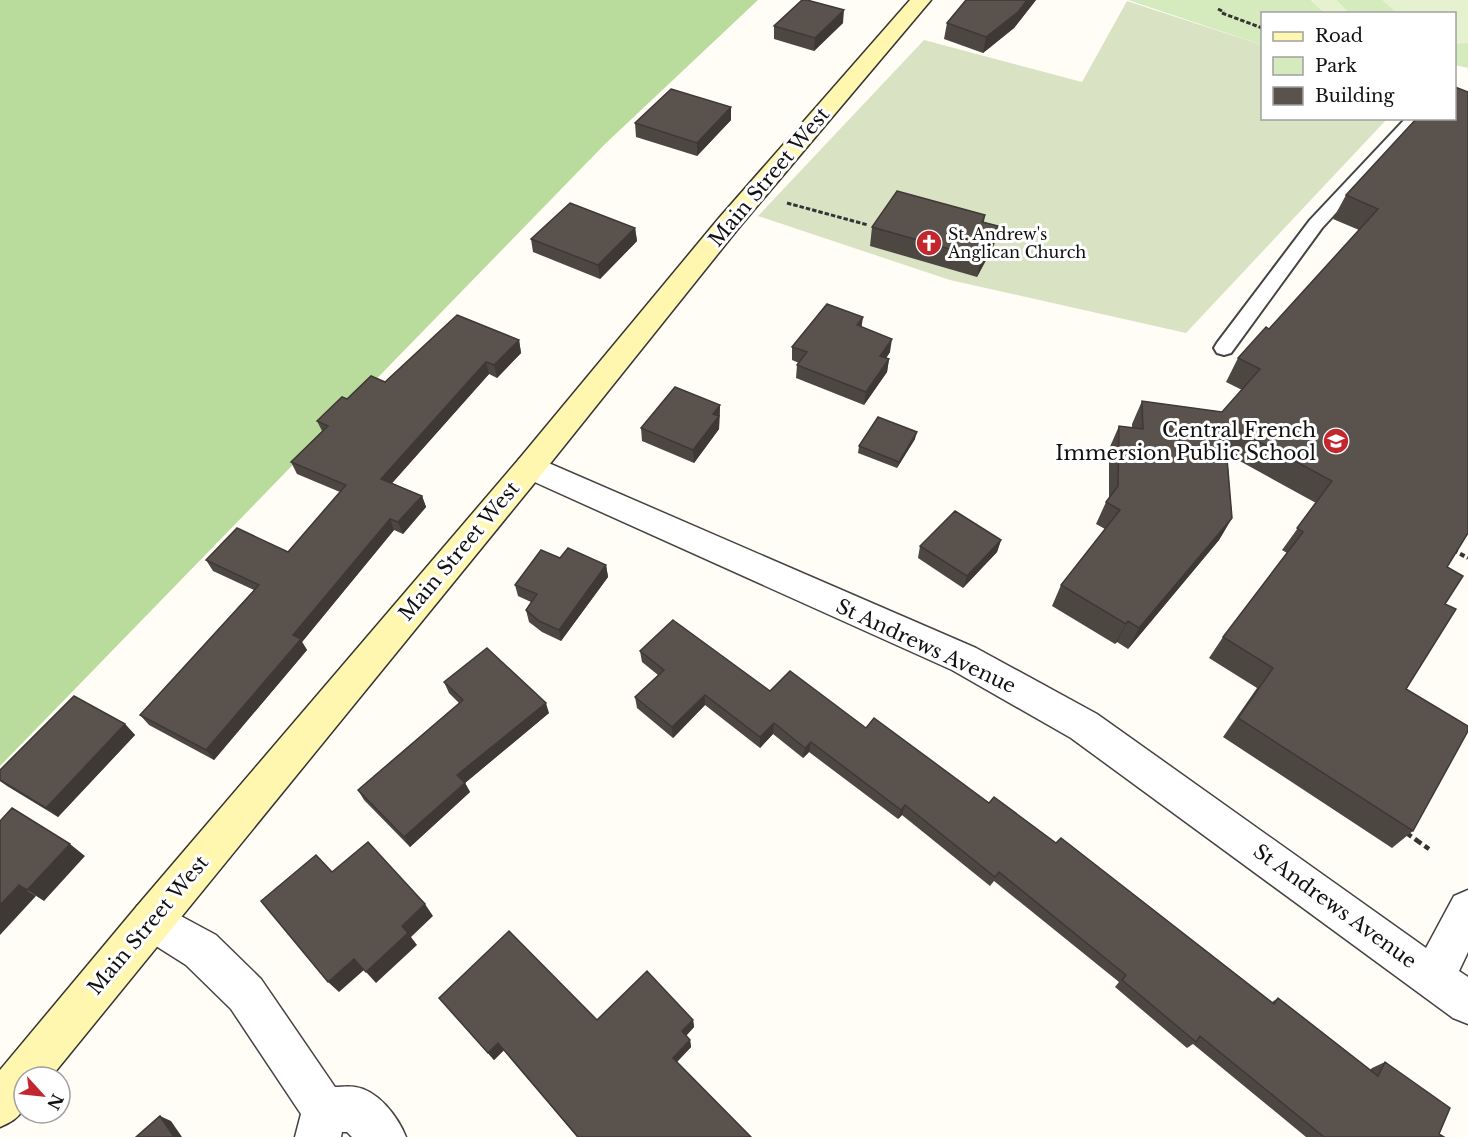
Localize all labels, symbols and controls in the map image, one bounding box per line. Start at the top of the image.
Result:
legend [1261,12,1456,120]
text: Road [1315,25,1363,47]
text: Park [1315,55,1357,77]
text: Building [1315,85,1394,107]
street label: Main Street West [704,102,835,252]
place label: St. Andrew's Anglican Church [947,224,1086,262]
church icon: St. Andrew's Anglican Church [914,228,944,258]
place label: Central French Immersion Public School [1055,418,1316,465]
school or university icon: Central French Immersion Public School [1321,426,1351,456]
street label: Main Street West [394,476,525,626]
street label: St Andrews Avenue [832,594,1020,698]
street label: St Andrews Avenue [1249,839,1421,973]
street label: Main Street West [83,850,214,1000]
north arrow [12,1065,72,1125]
text: N [43,1091,68,1113]

